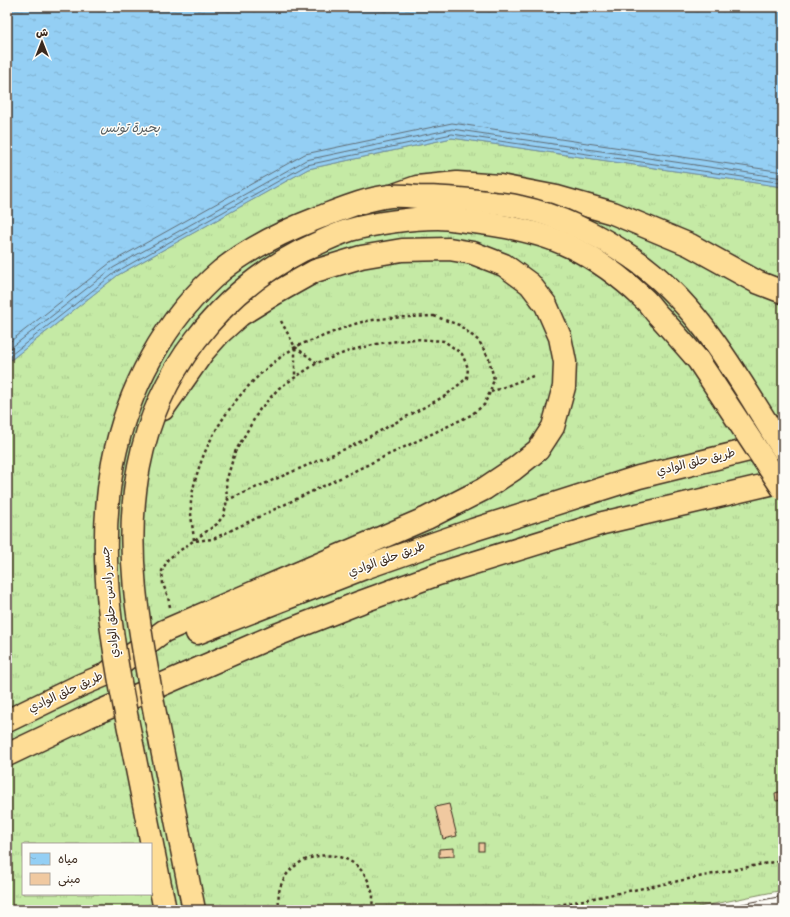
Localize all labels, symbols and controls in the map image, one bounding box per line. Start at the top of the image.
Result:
north arrow [22,22,62,62]
text: ش [36,26,48,42]
water label: بحيرة تونس [100,120,161,139]
street label: طريق حلق الوادي [655,445,737,481]
street label: طريق حلق الوادي [346,538,428,582]
street label: جسر رادس–حلق الوادي [98,546,124,658]
street label: طريق حلق الوادي [26,668,106,718]
legend [22,843,152,895]
text: مياه [58,852,78,869]
text: مبنى [58,872,81,889]

